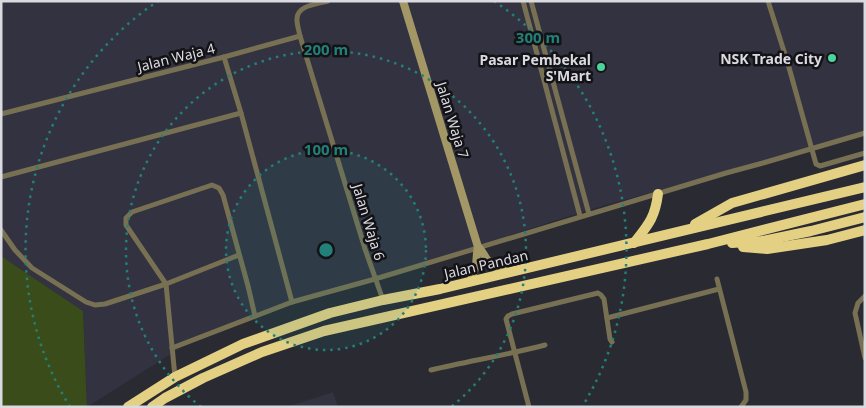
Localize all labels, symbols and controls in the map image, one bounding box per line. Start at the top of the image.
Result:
text: 300 m [516,27,560,47]
street label: Jalan Waja 4 [133,38,217,76]
text: 200 m [304,39,348,59]
place label: NSK Trade City [720,49,822,68]
place label: Pasar Pembekal S'Mart [479,50,591,85]
marker: NSK Trade City [826,52,838,64]
marker: Pasar Pembekal S'Mart [595,61,607,73]
street label: Jalan Waja 7 [432,77,474,161]
text: 100 m [304,139,348,159]
street label: Jalan Waja 6 [348,179,390,263]
centre of rings [317,241,335,259]
street label: Jalan Pandan [440,245,530,283]

